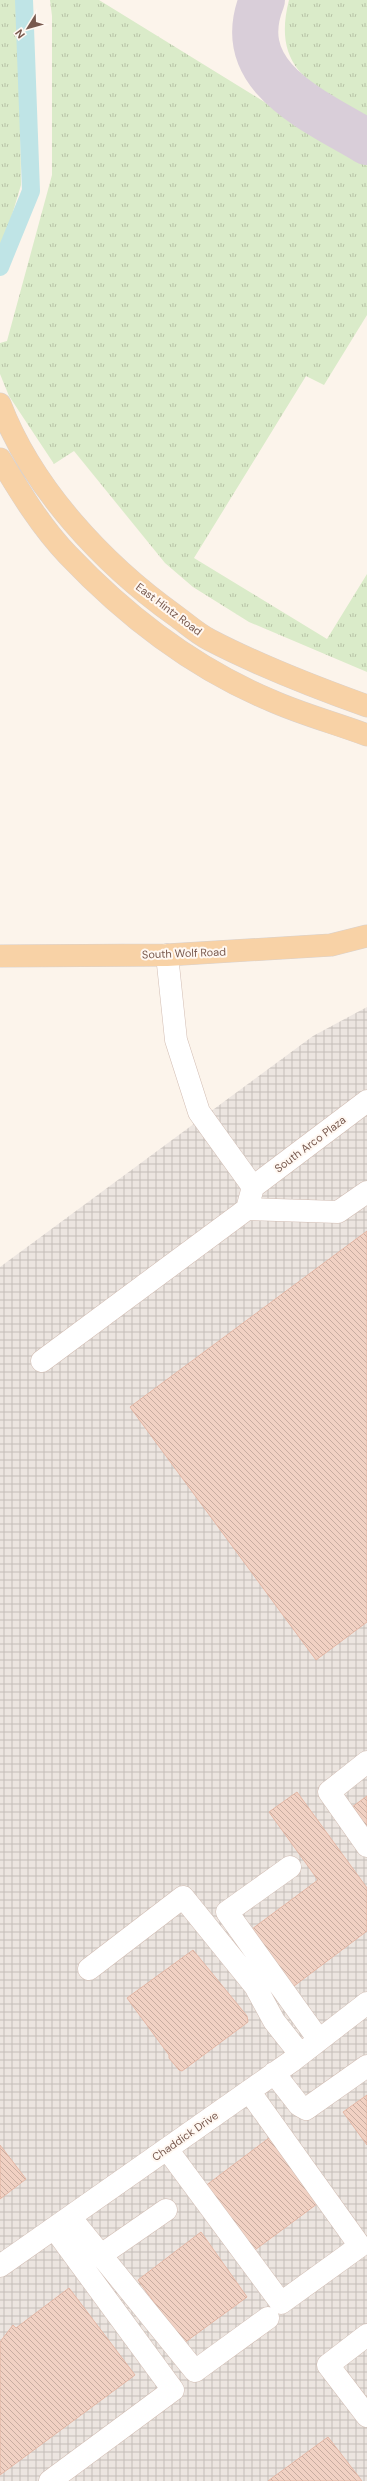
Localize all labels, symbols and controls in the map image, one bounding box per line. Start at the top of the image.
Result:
north arrow [8,8,48,48]
text: N [12,27,28,41]
street label: East Hintz Road [133,580,205,638]
street label: South Wolf Road [142,945,226,961]
street label: South Arco Plaza [272,1113,348,1175]
street label: Chaddick Drive [149,2108,221,2164]

